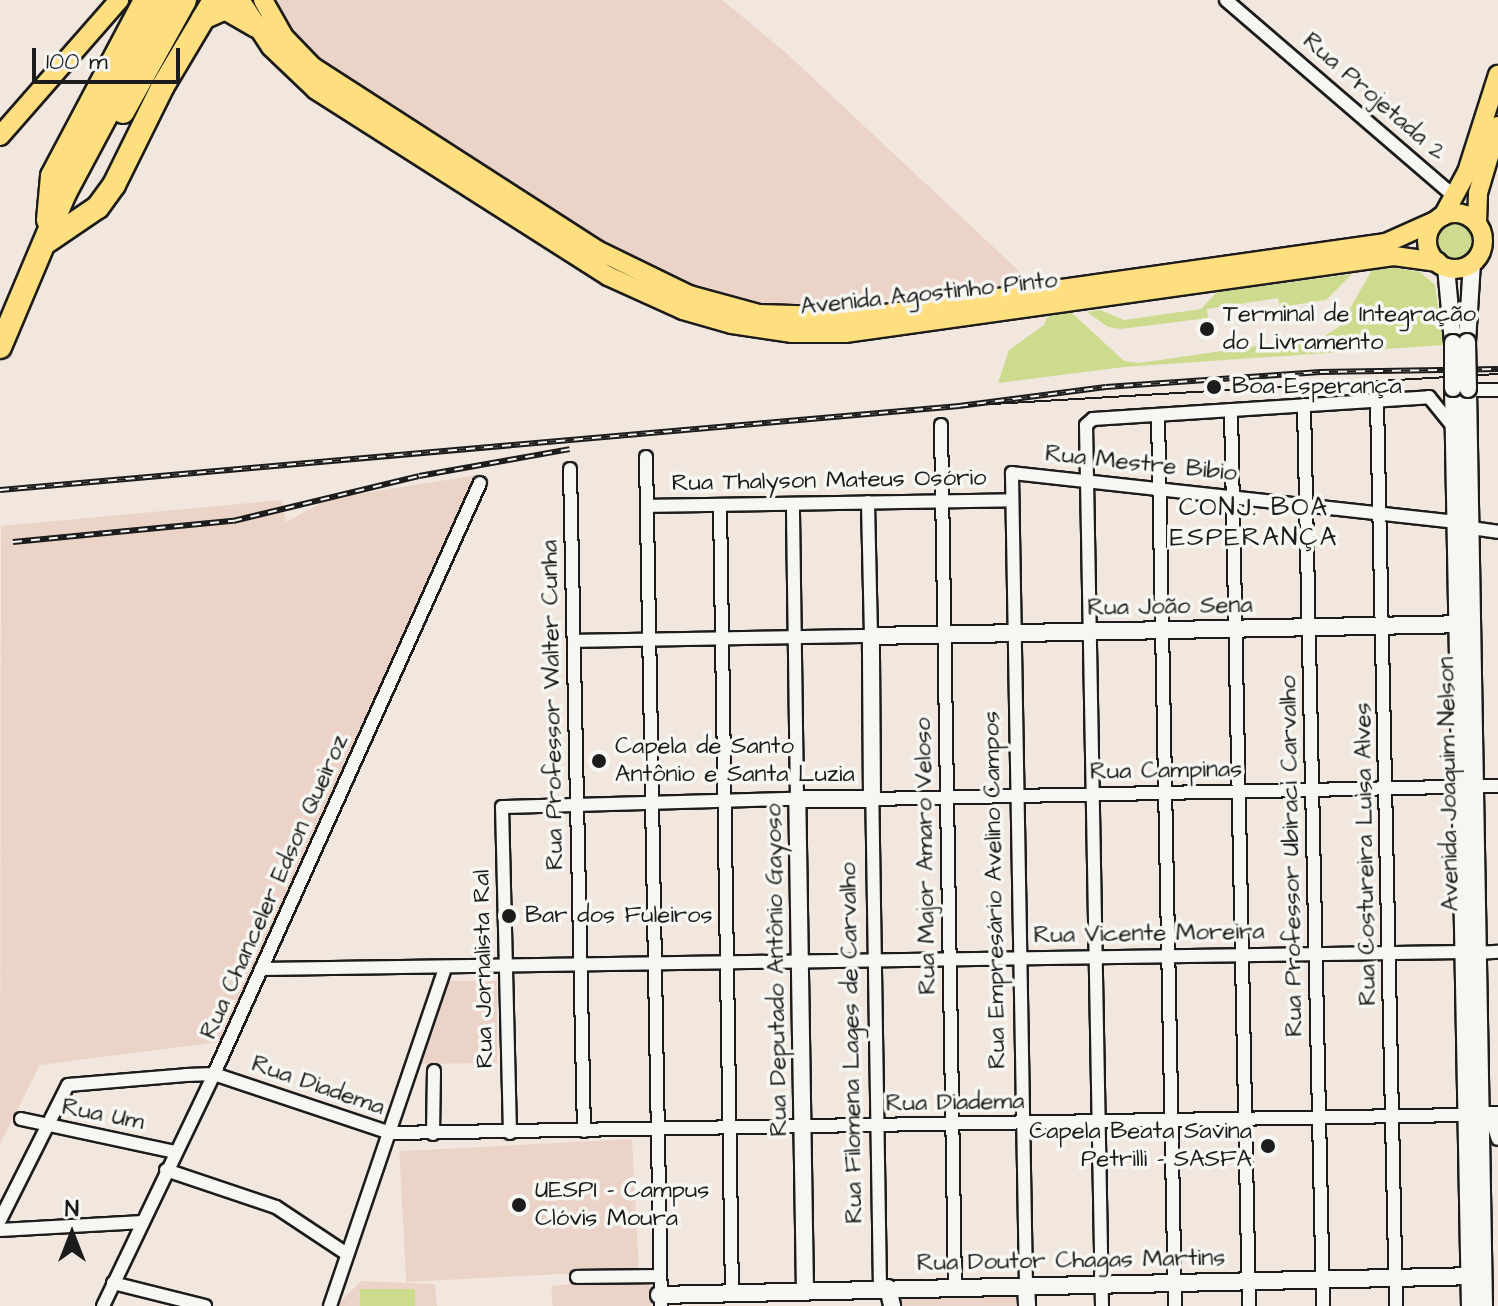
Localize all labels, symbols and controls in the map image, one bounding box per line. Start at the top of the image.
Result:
street label: Rua Projetada 2 [1297,27,1451,167]
scale bar [36,32,184,82]
text: 100 m [46,45,108,79]
street label: Avenida Agostinho Pinto [799,266,1059,322]
place label: Terminal de Integração do Livramento [1223,301,1476,357]
marker: Terminal de Integração do Livramento [1198,320,1216,338]
place label: Boa Esperança [1232,373,1402,401]
marker: Boa Esperança [1203,376,1225,398]
street label: Rua Mestre Bibio [1044,440,1238,488]
street label: Rua Thalyson Mateus Osório [671,464,987,498]
district label: CONJ. BOA ESPERANÇA [1170,492,1338,554]
street label: Rua Professor Walter Cunha [536,540,570,870]
street label: Rua João Sena [1087,591,1253,623]
street label: Avenida Joaquim Nelson [1432,656,1466,912]
street label: Rua Professor Ubiraci Carvalho [1274,675,1310,1037]
street label: Rua Costureira Luisa Alves [1349,702,1383,1006]
street label: Rua Empresário Avelino Campos [977,711,1013,1069]
street label: Rua Major Amaro Veloso [909,717,943,995]
street label: Rua Chanceler Edson Queiroz [195,730,355,1044]
place label: Capela de Santo Antônio e Santa Luzia [615,733,855,789]
marker: Capela de Santo Antônio e Santa Luzia [590,752,608,770]
street label: Rua Campinas [1090,755,1242,787]
street label: Rua Deputado Antônio Gayoso [760,803,794,1137]
street label: Rua Filomena Lages de Carvalho [834,862,870,1224]
street label: Rua Jornalista Ral [468,869,500,1069]
place label: Bar dos Fuleiros [525,902,713,930]
marker: Bar dos Fuleiros [500,907,518,925]
street label: Rua Vicente Moreira [1033,918,1265,950]
street label: Rua Diadema [248,1050,388,1122]
street label: Rua Diadema [885,1087,1025,1119]
street label: Rua Um [59,1093,147,1137]
place label: Capela Beata Savina Petrilli - SASFA [1029,1118,1252,1174]
marker: Capela Beata Savina Petrilli - SASFA [1259,1137,1277,1155]
place label: UESPI - Campus Clóvis Moura [535,1177,709,1233]
north arrow [32,1194,112,1274]
text: N [65,1194,79,1225]
marker: UESPI - Campus Clóvis Moura [510,1196,528,1214]
street label: Rua Doutor Chagas Martins [917,1244,1225,1278]

